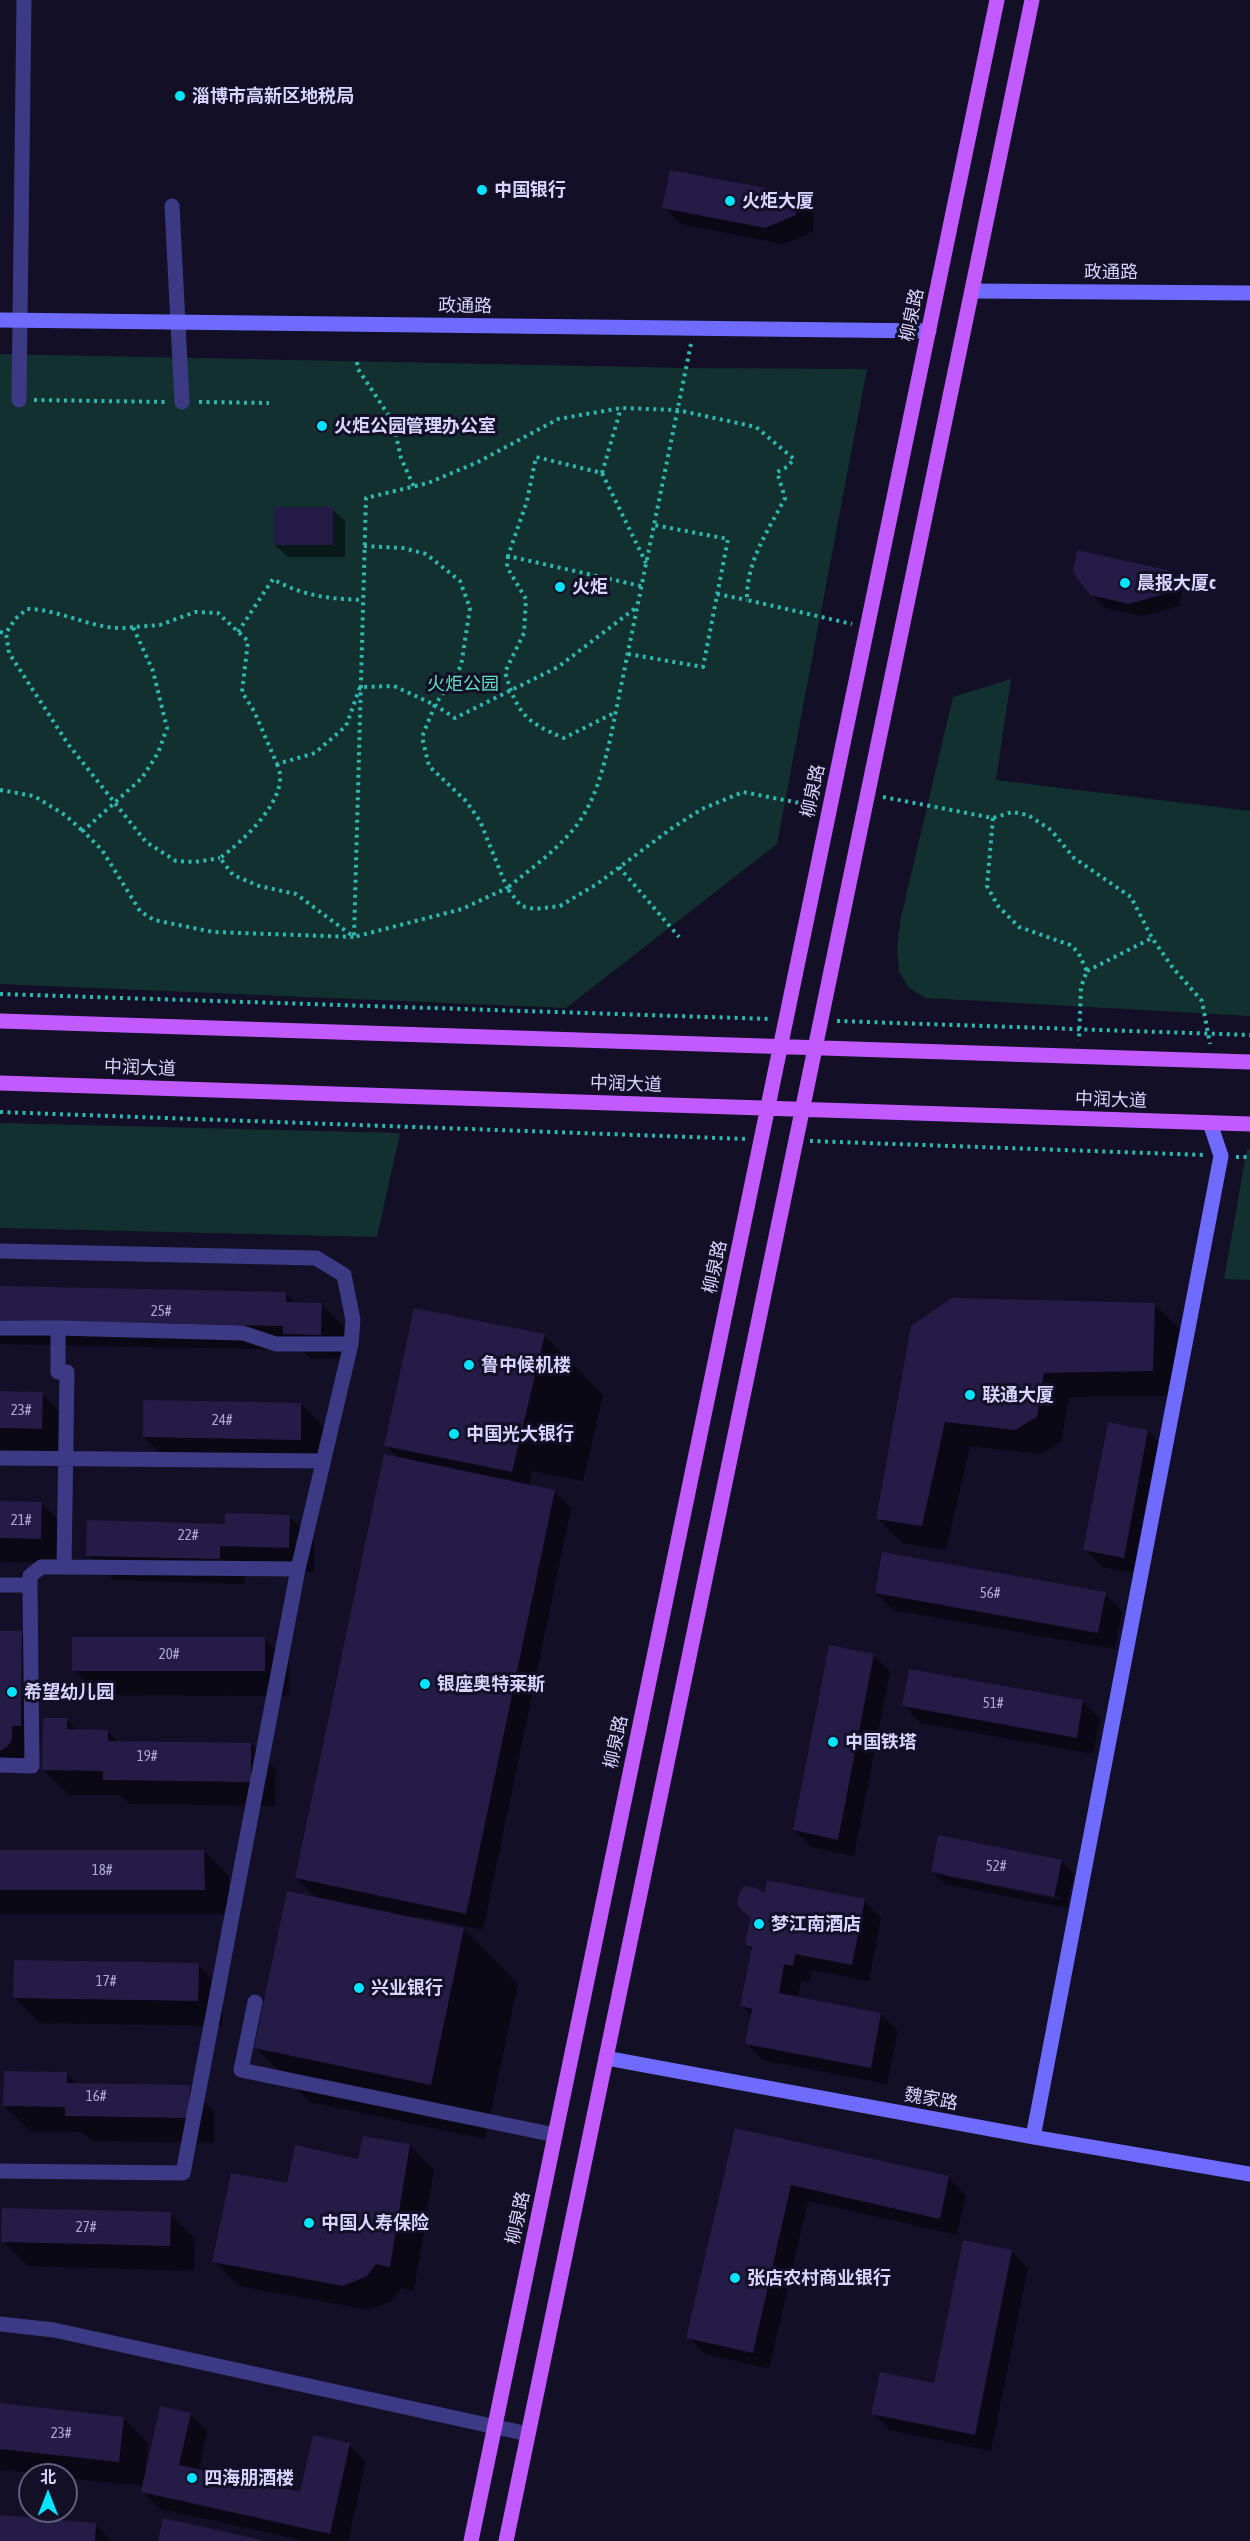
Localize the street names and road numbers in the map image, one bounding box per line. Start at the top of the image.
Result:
street label: 政通路 [1084,261,1138,283]
street label: 柳泉路 [896,286,928,344]
street label: 政通路 [438,295,492,317]
street label: 柳泉路 [797,762,829,820]
street label: 中润大道 [104,1056,176,1080]
street label: 中润大道 [590,1072,662,1096]
street label: 中润大道 [1075,1088,1147,1112]
street label: 柳泉路 [699,1238,731,1296]
street label: 柳泉路 [600,1713,632,1771]
street label: 魏家路 [903,2084,959,2114]
street label: 柳泉路 [502,2189,534,2247]

